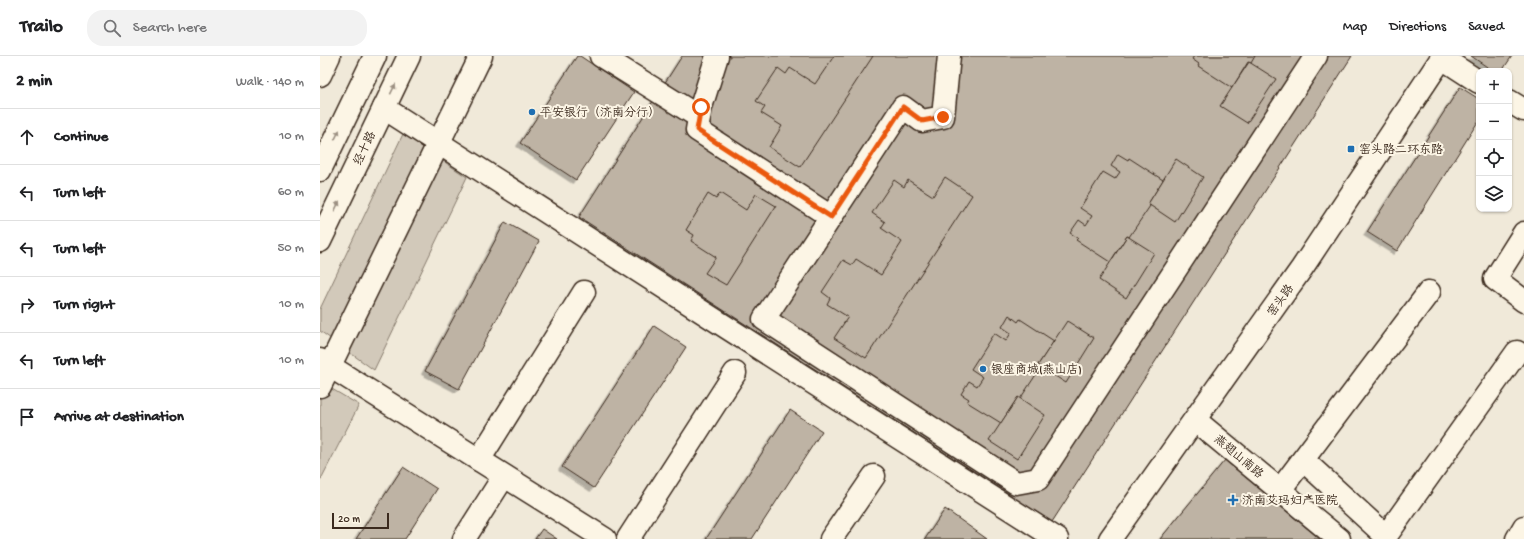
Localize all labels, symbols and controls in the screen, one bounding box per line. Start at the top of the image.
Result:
search box [87,10,367,46]
text: Trailo [20,16,63,39]
icon: search [101,17,123,39]
text: Search here [133,19,207,37]
text: Map [1343,19,1367,36]
text: Directions [1389,19,1446,36]
text: Saved [1468,19,1504,36]
map controls [1476,68,1512,212]
button: + [1476,68,1512,104]
text: 2 min [16,72,52,92]
text: Walk · 140 m [236,75,304,90]
one-way arrow [390,83,396,94]
route start [692,98,710,116]
button: − [1476,104,1512,140]
place label: 平安银行（济南分行） [540,105,660,121]
marker: 平安银行（济南分行） [527,107,537,117]
route end [934,108,952,126]
icon: ahead [16,126,38,148]
text: Continue [54,128,108,146]
text: 10 m [279,129,304,144]
street label: 经十路 [351,129,380,168]
one-way arrow [334,130,340,141]
button: locate [1476,140,1512,176]
place label: 窑头路二环东路 [1359,143,1443,158]
marker: 窑头路二环东路 [1346,144,1356,154]
button: layers [1476,176,1512,212]
icon: left [16,182,38,204]
text: Turn left [54,184,105,202]
text: 60 m [278,185,304,200]
one-way arrow [334,200,340,212]
icon: left [16,238,38,260]
text: Turn left [54,240,105,258]
text: 50 m [277,241,304,256]
street label: 窑头路 [1265,282,1298,320]
icon: right [16,294,38,316]
text: Turn right [54,296,114,314]
text: 10 m [279,297,304,312]
icon: left [16,350,38,372]
text: Turn left [54,352,105,370]
text: 10 m [279,353,304,368]
place label: 银座商城(燕山店) [991,362,1082,378]
marker: 银座商城(燕山店) [978,364,988,374]
icon: arrive [16,406,38,428]
text: Arrive at destination [54,408,184,426]
street label: 燕翅山南路 [1210,432,1266,482]
place label: 济南艾玛妇产医院 [1242,493,1338,509]
marker: 济南艾玛妇产医院 [1227,494,1239,506]
scale bar [332,511,389,530]
text: 20 m [338,514,360,526]

